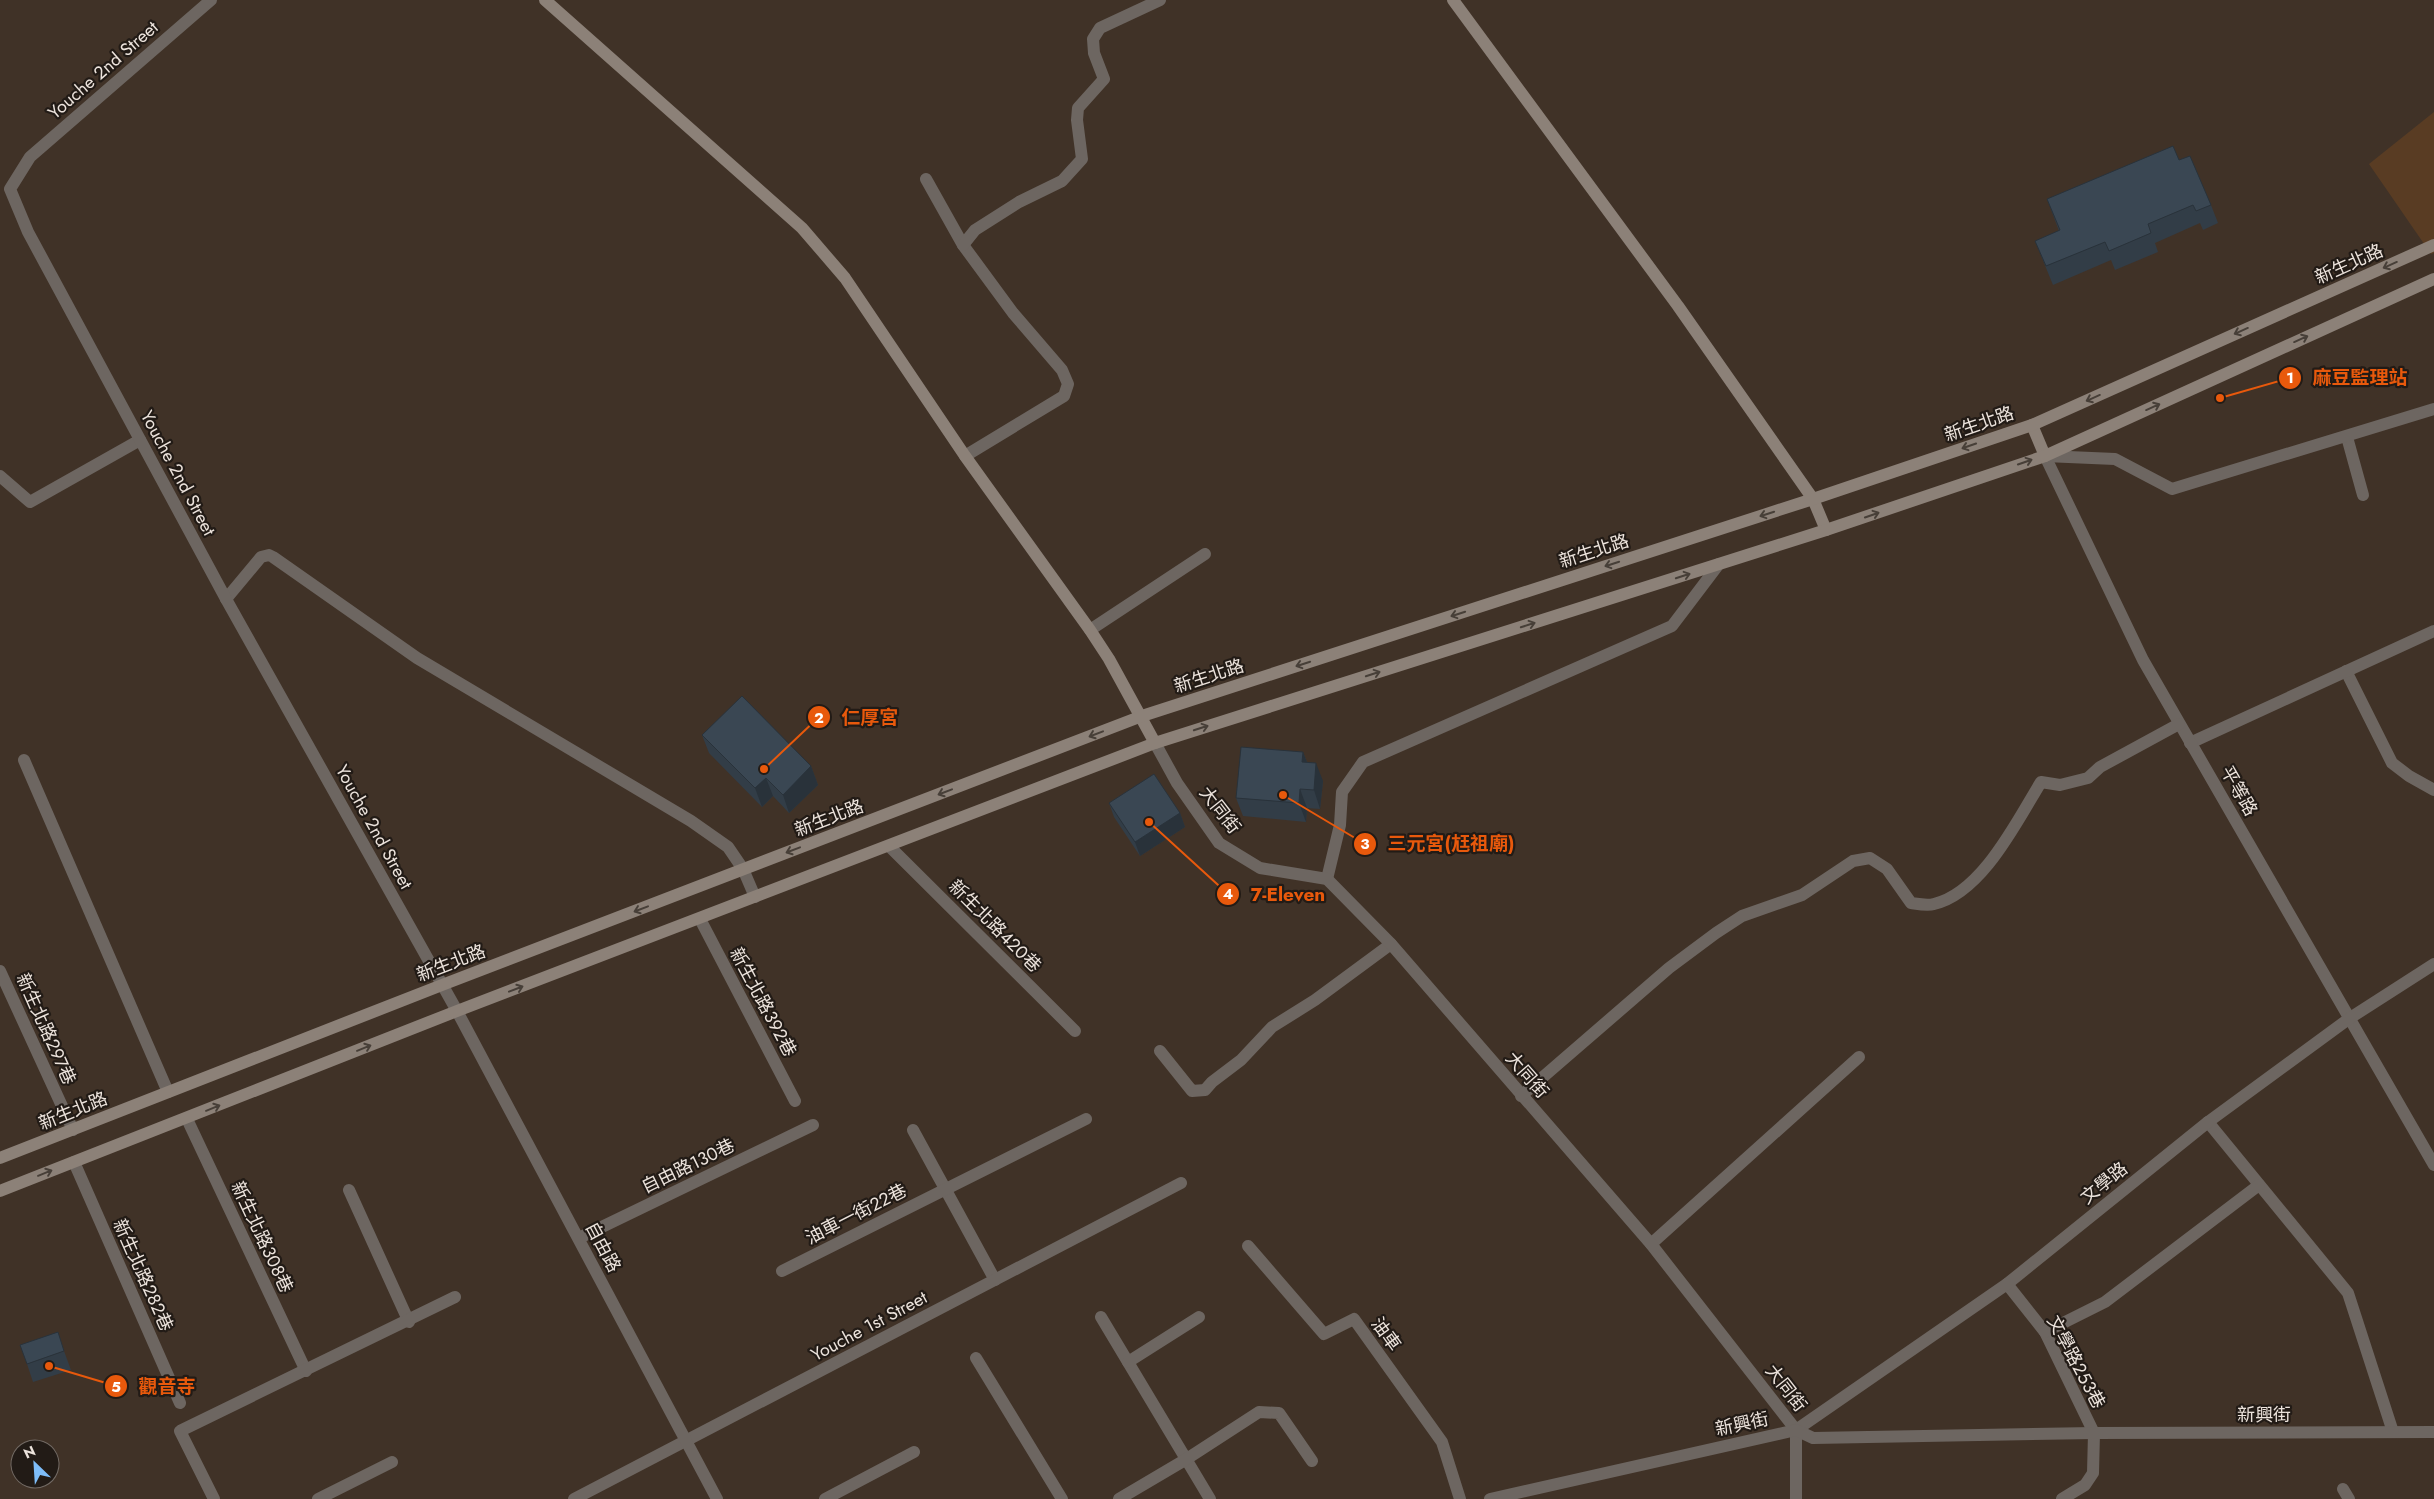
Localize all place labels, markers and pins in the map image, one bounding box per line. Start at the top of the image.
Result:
callout: 麻豆監理站 [2278,361,2418,395]
callout: 仁厚宮 [806,700,908,734]
callout: 三元宮(尪祖廟) [1353,827,1525,861]
callout: 7-Eleven [1215,877,1335,911]
callout: 觀音寺 [104,1369,206,1403]

